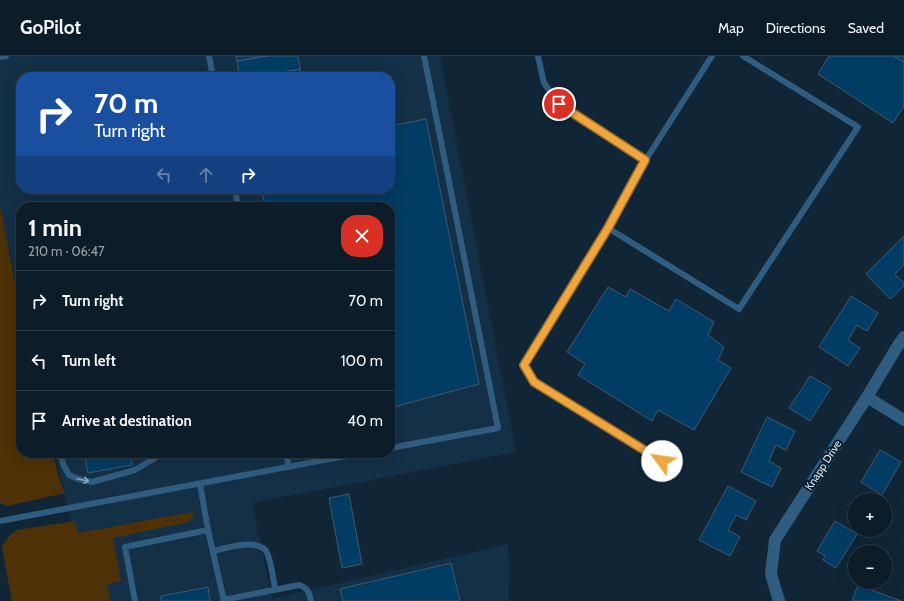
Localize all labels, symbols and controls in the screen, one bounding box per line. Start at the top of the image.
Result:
text: GoPilot [20,16,81,39]
text: Map [718,19,744,37]
text: Directions [766,19,826,37]
text: Saved [848,19,884,37]
text: 70 m [94,86,158,120]
pin [542,87,576,121]
icon: right [28,88,80,140]
icon: arrive [548,93,570,115]
text: Turn right [94,120,165,142]
icon: left [153,164,175,186]
icon: ahead [195,164,217,186]
icon: right [237,164,259,186]
text: 1 min [28,213,82,242]
button: close [341,215,383,257]
text: 210 m · 06:47 [28,243,105,259]
icon: right [28,290,50,312]
text: Turn right [62,292,123,310]
text: 70 m [349,292,383,310]
icon: left [28,350,50,372]
text: Turn left [62,352,116,370]
text: 100 m [341,352,383,370]
icon: arrive [28,410,50,432]
text: Arrive at destination [62,412,192,430]
text: 40 m [347,412,383,430]
street label: Knapp Drive [802,437,845,493]
position arrow [641,440,683,482]
one-way arrow [77,476,90,484]
map controls [848,493,892,589]
button: + [848,493,892,537]
button: − [848,545,892,589]

